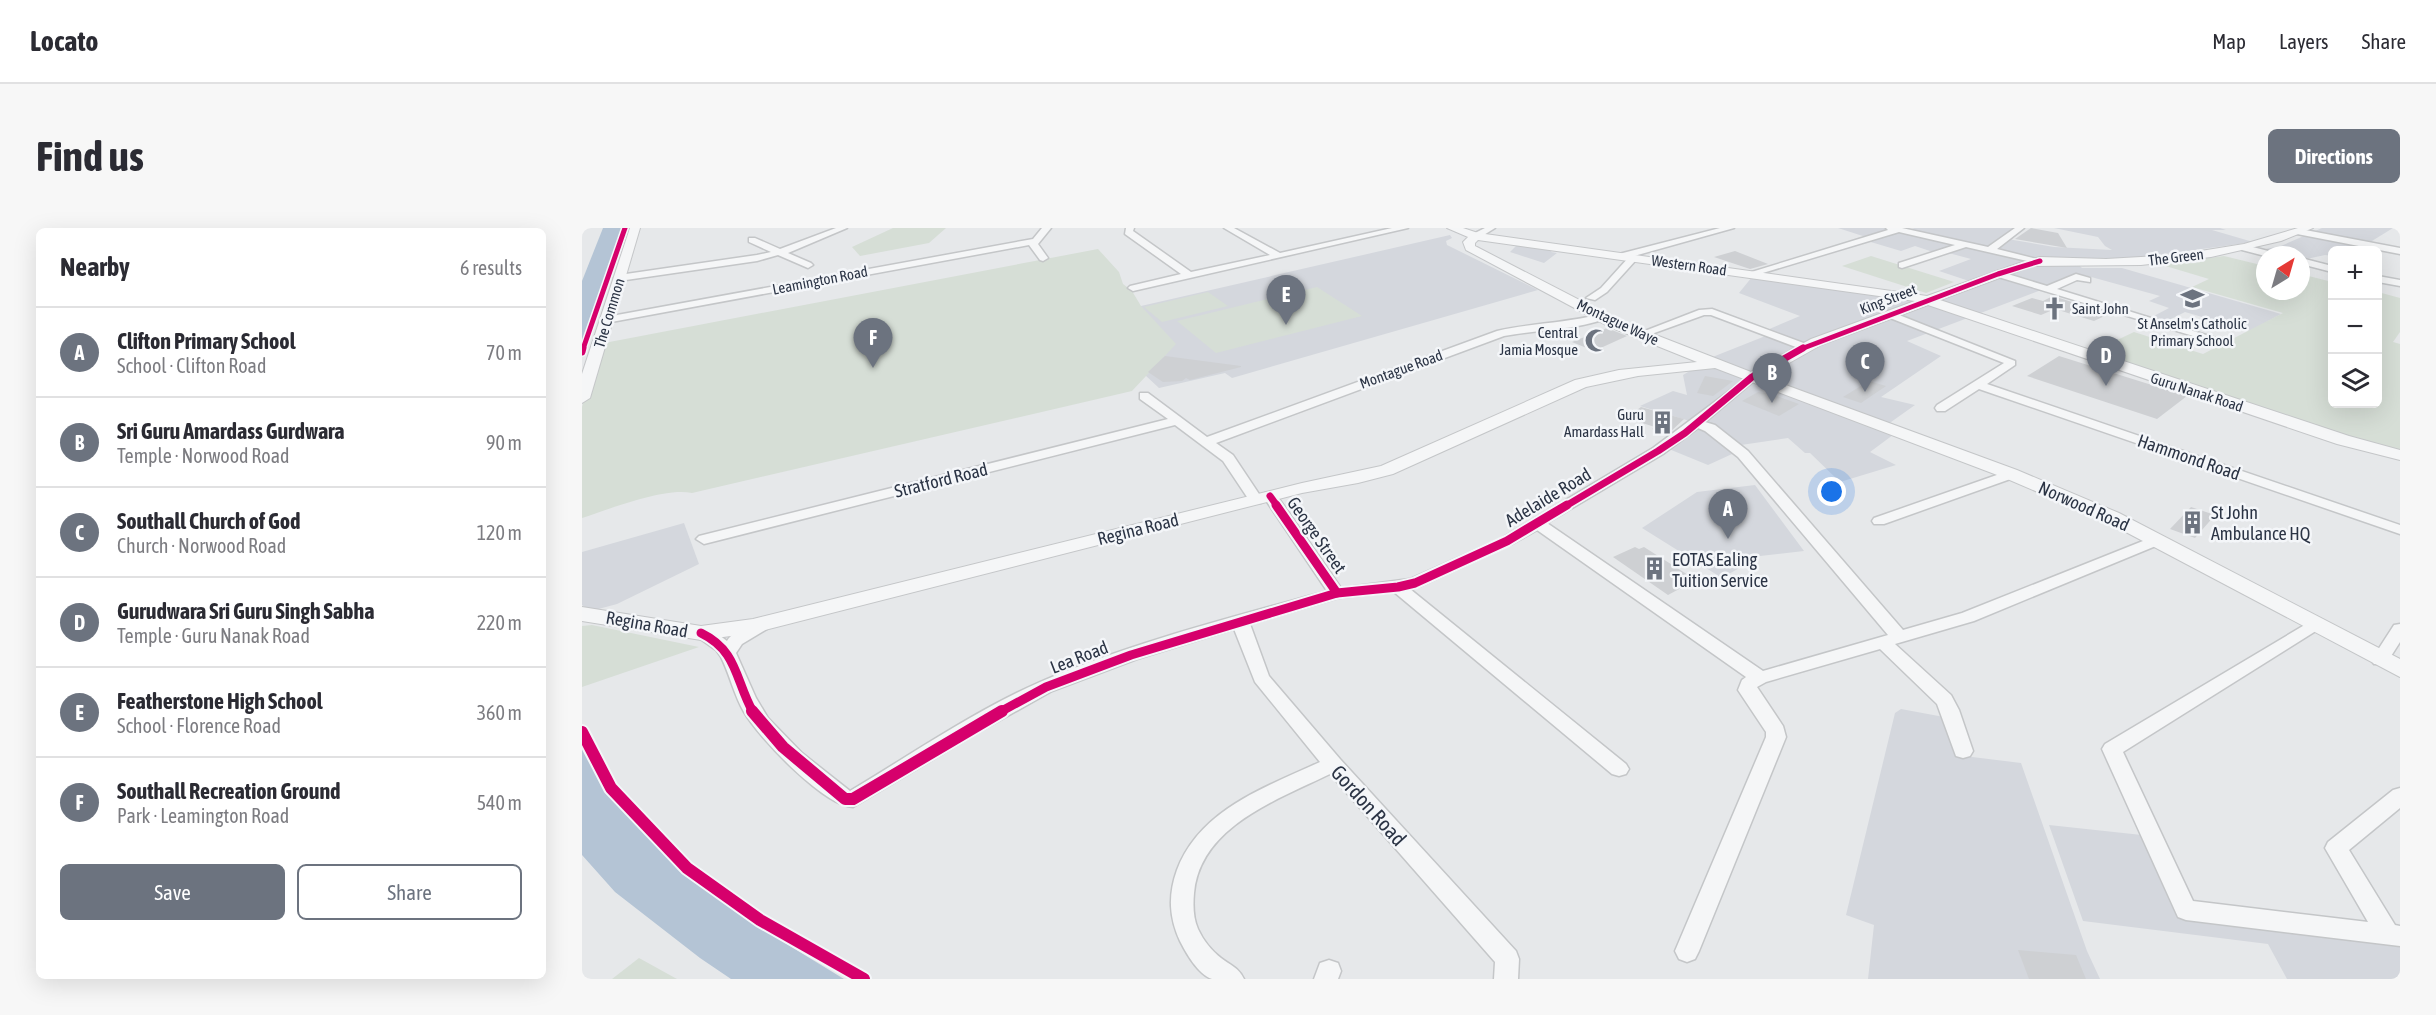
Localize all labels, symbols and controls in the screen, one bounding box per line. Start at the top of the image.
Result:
text: Locato [30,25,98,57]
text: Map [2212,29,2246,53]
text: Layers [2279,29,2329,53]
text: Share [2362,29,2406,53]
button: Directions [2268,129,2400,183]
text: Find us [36,132,144,180]
street label: The Green [2147,245,2205,269]
north arrow [2256,246,2310,300]
map controls [2328,246,2382,408]
button: + [2328,246,2382,300]
street label: Western Road [1650,251,1728,279]
text: Nearby [60,252,130,282]
text: 6 results [460,256,522,279]
street label: Leamington Road [771,262,869,298]
street label: The Common [590,276,628,350]
pin: E [1266,276,1306,325]
street label: King Street [1857,280,1919,318]
school or university icon: St Anselm's Catholic Primary School [2179,286,2205,312]
church icon: Saint John [2041,295,2067,321]
street label: Montague Waye [1574,296,1662,348]
place label: Saint John [2072,300,2129,317]
button: − [2328,300,2382,354]
place label: St Anselm's Catholic Primary School [2137,315,2247,349]
pin: F [854,318,892,368]
place label: Central Jamia Mosque [1499,324,1578,358]
text: Clifton Primary School [117,328,296,354]
mosque icon: Central Jamia Mosque [1583,328,1609,354]
pin: D [2086,336,2126,386]
text: A [75,341,84,364]
text: 70 m [486,341,522,364]
pin: C [1846,342,1884,392]
street label: Montague Road [1357,346,1445,392]
text: School · Clifton Road [117,354,266,377]
pin: B [1752,354,1792,403]
button: layers [2328,354,2382,408]
street label: Guru Nanak Road [2149,369,2245,415]
place label: Guru Amardass Hall [1564,406,1644,440]
building icon: Guru Amardass Hall [1649,410,1675,436]
text: Sri Guru Amardass Gurdwara [117,418,344,444]
street label: Hammond Road [2135,430,2243,484]
text: B [75,431,84,454]
text: 90 m [486,431,522,454]
text: Temple · Norwood Road [117,444,290,467]
street label: Stratford Road [892,458,990,502]
street label: Adelaide Road [1501,463,1595,531]
your location [1817,477,1846,506]
street label: Norwood Road [2035,477,2133,535]
pin: A [1708,490,1748,539]
street label: George Street [1283,493,1351,577]
place label: St John Ambulance HQ [2211,502,2311,544]
text: Southall Church of God [117,508,300,534]
street label: Regina Road [1095,509,1181,549]
building icon: St John Ambulance HQ [2180,509,2206,535]
text: C [75,521,84,544]
text: 120 m [477,521,522,544]
text: Church · Norwood Road [117,534,286,557]
place label: EOTAS Ealing Tuition Service [1672,549,1768,591]
building icon: EOTAS Ealing Tuition Service [1641,556,1667,582]
text: Gurudwara Sri Guru Singh Sabha [117,598,374,624]
street label: Regina Road [604,606,690,642]
text: D [74,611,85,634]
text: 220 m [477,611,522,634]
text: Temple · Guru Nanak Road [117,624,310,647]
street label: Lea Road [1047,636,1111,678]
text: Featherstone High School [117,688,323,714]
text: E [75,701,84,724]
text: 360 m [477,701,522,724]
text: School · Florence Road [117,714,281,737]
street label: Gordon Road [1327,760,1411,850]
text: Southall Recreation Ground [117,778,340,804]
text: F [75,791,84,814]
text: 540 m [477,791,522,814]
text: Park · Leamington Road [117,804,289,827]
button: Save [60,864,285,920]
button: Share [297,864,522,920]

